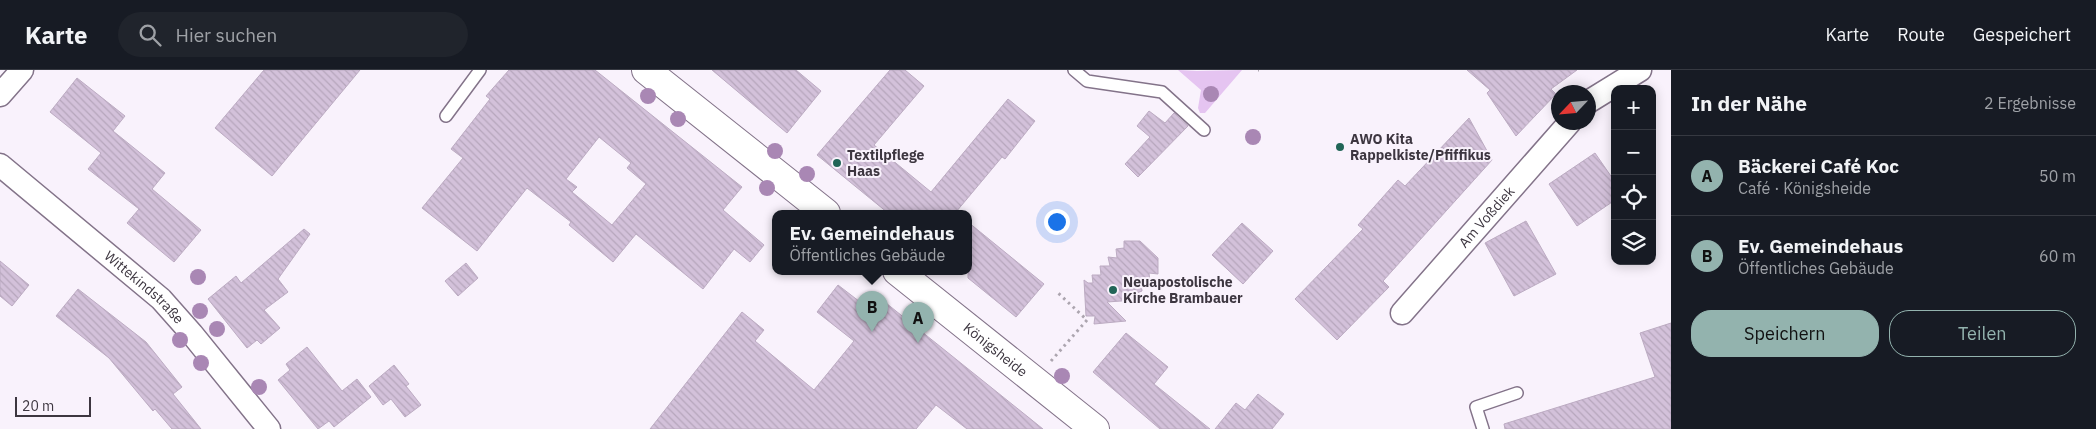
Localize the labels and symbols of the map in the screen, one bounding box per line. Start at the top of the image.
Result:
north arrow [1551,85,1596,130]
place label: AWO Kita Rappelkiste/Pfiffikus [1350,130,1491,164]
marker: AWO Kita Rappelkiste/Pfiffikus [1334,141,1346,153]
place label: Textilpflege Haas [847,146,925,180]
marker: Textilpflege Haas [831,157,843,169]
street label: Am Voßdiek [1455,182,1519,251]
your location [1044,209,1070,235]
street label: Wittekindstraße [101,247,188,328]
place label: Neuapostolische Kirche Brambauer [1123,273,1243,307]
marker: Neuapostolische Kirche Brambauer [1107,284,1119,296]
pin: B [856,291,888,332]
pin: A [902,302,934,343]
street label: Königsheide [960,319,1031,381]
scale bar [15,394,91,417]

